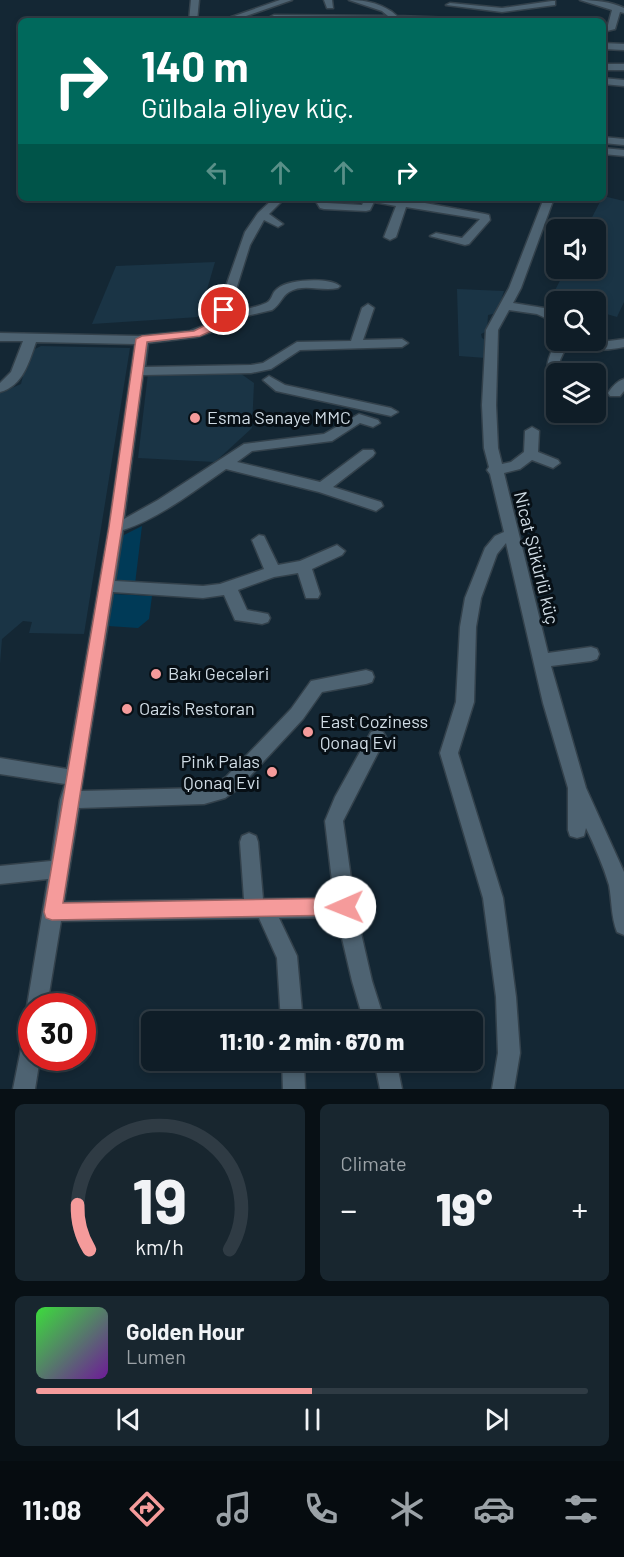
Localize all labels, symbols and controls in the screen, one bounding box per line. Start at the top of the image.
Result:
text: 140 m [141,40,249,90]
icon: right [42,42,120,120]
text: Gülbala Əliyev küç. [141,91,354,123]
icon: left [201,156,234,189]
icon: ahead [264,156,297,189]
icon: ahead [327,156,360,189]
icon: right [390,156,423,189]
map controls [546,219,606,423]
button: sound [546,219,606,279]
pin [198,284,249,335]
button: search [546,291,606,351]
icon: arrive [207,293,240,326]
button: layers [546,363,606,423]
place label: Esma Sənaye MMC [207,406,351,428]
marker: Esma Sənaye MMC [188,411,202,425]
street label: Nicat Şükürlü küç [510,489,564,627]
place label: Bakı Gecələri [168,662,269,684]
marker: Bakı Gecələri [149,667,163,681]
place label: Oazis Restoran [139,697,255,719]
marker: Oazis Restoran [120,702,134,716]
place label: East Coziness Qonaq Evi [320,710,428,753]
marker: East Coziness Qonaq Evi [301,725,315,739]
place label: Pink Palas Qonaq Evi [181,750,260,793]
marker: Pink Palas Qonaq Evi [265,765,279,779]
position arrow [313,875,377,939]
speed limit sign: 30 [18,993,96,1071]
text: 11:10 · 2 min · 670 m [220,1028,404,1054]
text: Climate [341,1151,407,1175]
text: 19 [132,1162,187,1236]
text: 19° [436,1181,493,1235]
text: − [341,1189,357,1229]
text: + [572,1189,588,1229]
text: km/h [135,1234,184,1259]
text: Golden Hour [126,1318,244,1344]
text: Lumen [126,1344,186,1368]
icon: previous [112,1403,145,1436]
icon: pause [296,1403,329,1436]
icon: next [480,1403,513,1436]
icon: directions [126,1488,168,1530]
icon: music [213,1488,255,1530]
icon: phone [300,1488,342,1530]
icon: climate [386,1488,428,1530]
icon: car [473,1488,515,1530]
icon: filters [560,1488,602,1530]
text: 11:08 [22,1493,81,1525]

